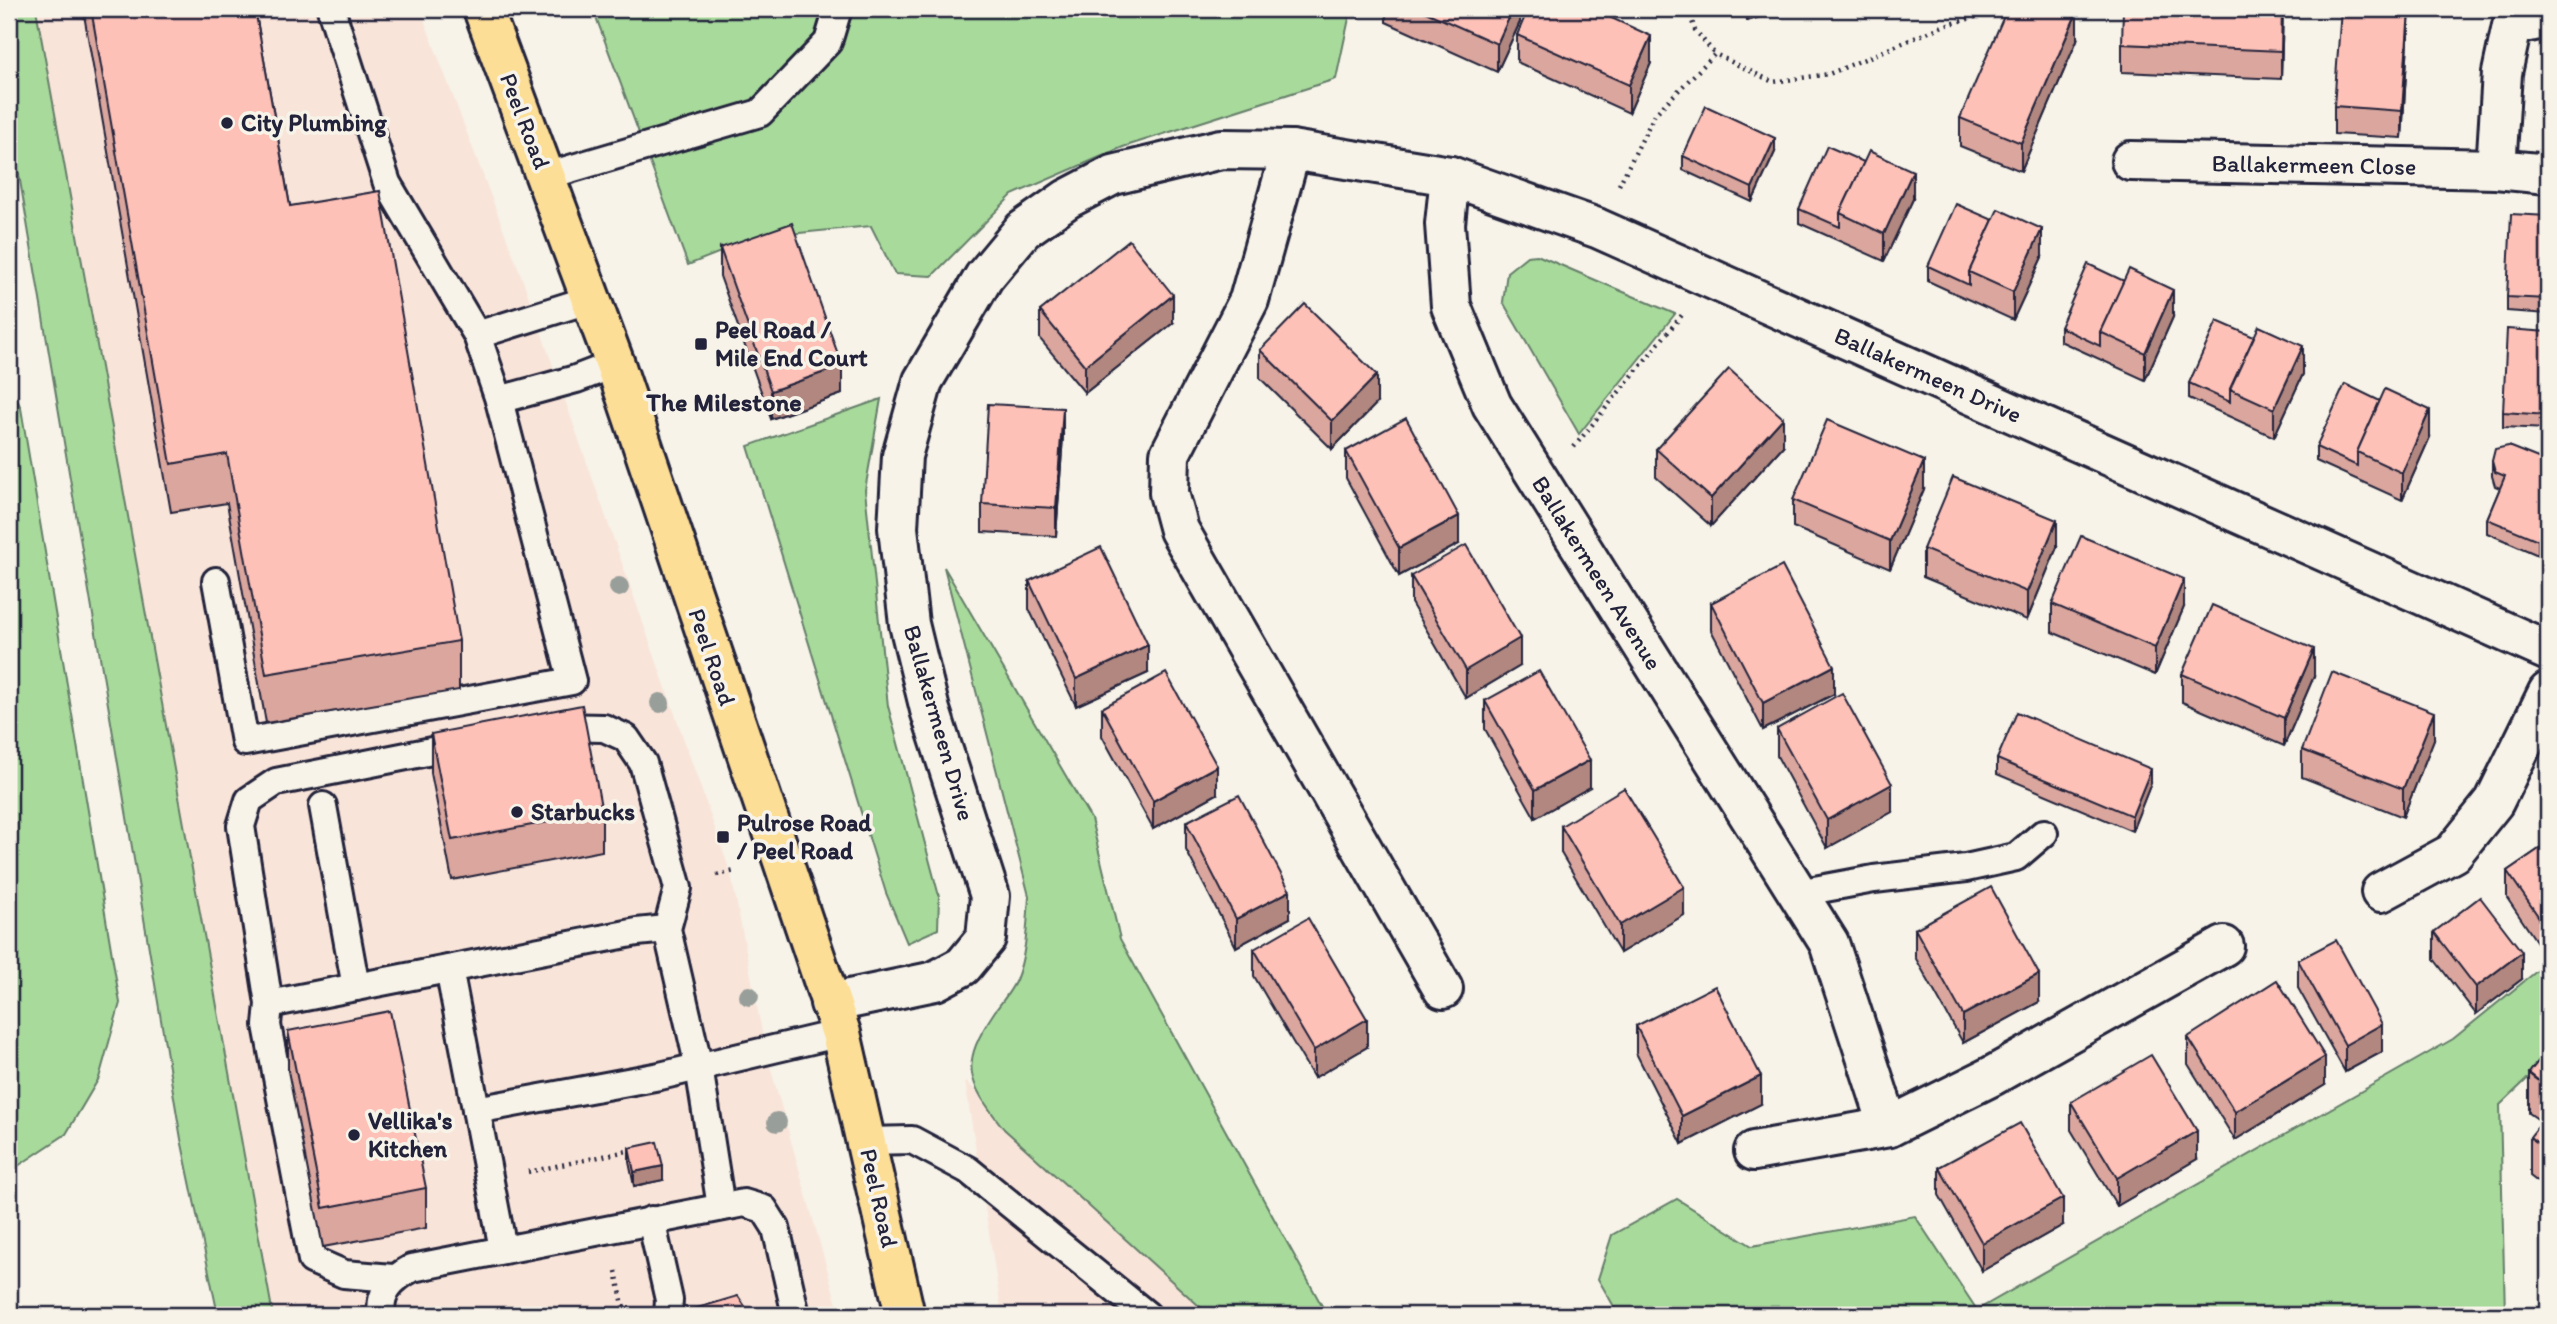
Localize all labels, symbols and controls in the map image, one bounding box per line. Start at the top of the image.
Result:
street label: Peel Road [494,69,557,173]
place label: City Plumbing [241,108,387,138]
marker: City Plumbing [219,115,235,131]
street label: Ballakermeen Close [2211,148,2417,181]
place label: Peel Road / Mile End Court [715,315,867,372]
street label: Ballakermeen Drive [1830,320,2026,429]
marker: Peel Road / Mile End Court [693,336,709,352]
district label: The Milestone [645,386,802,418]
street label: Ballakermeen Avenue [1526,470,1669,675]
street label: Peel Road [682,605,743,709]
street label: Ballakermeen Drive [898,622,981,824]
place label: Starbucks [531,797,635,826]
marker: Starbucks [509,804,525,820]
place label: Pulrose Road / Peel Road [736,808,872,865]
marker: Pulrose Road / Peel Road [715,829,731,845]
place label: Vellika's Kitchen [368,1106,453,1163]
marker: Vellika's Kitchen [346,1127,362,1143]
street label: Peel Road [854,1146,905,1250]

